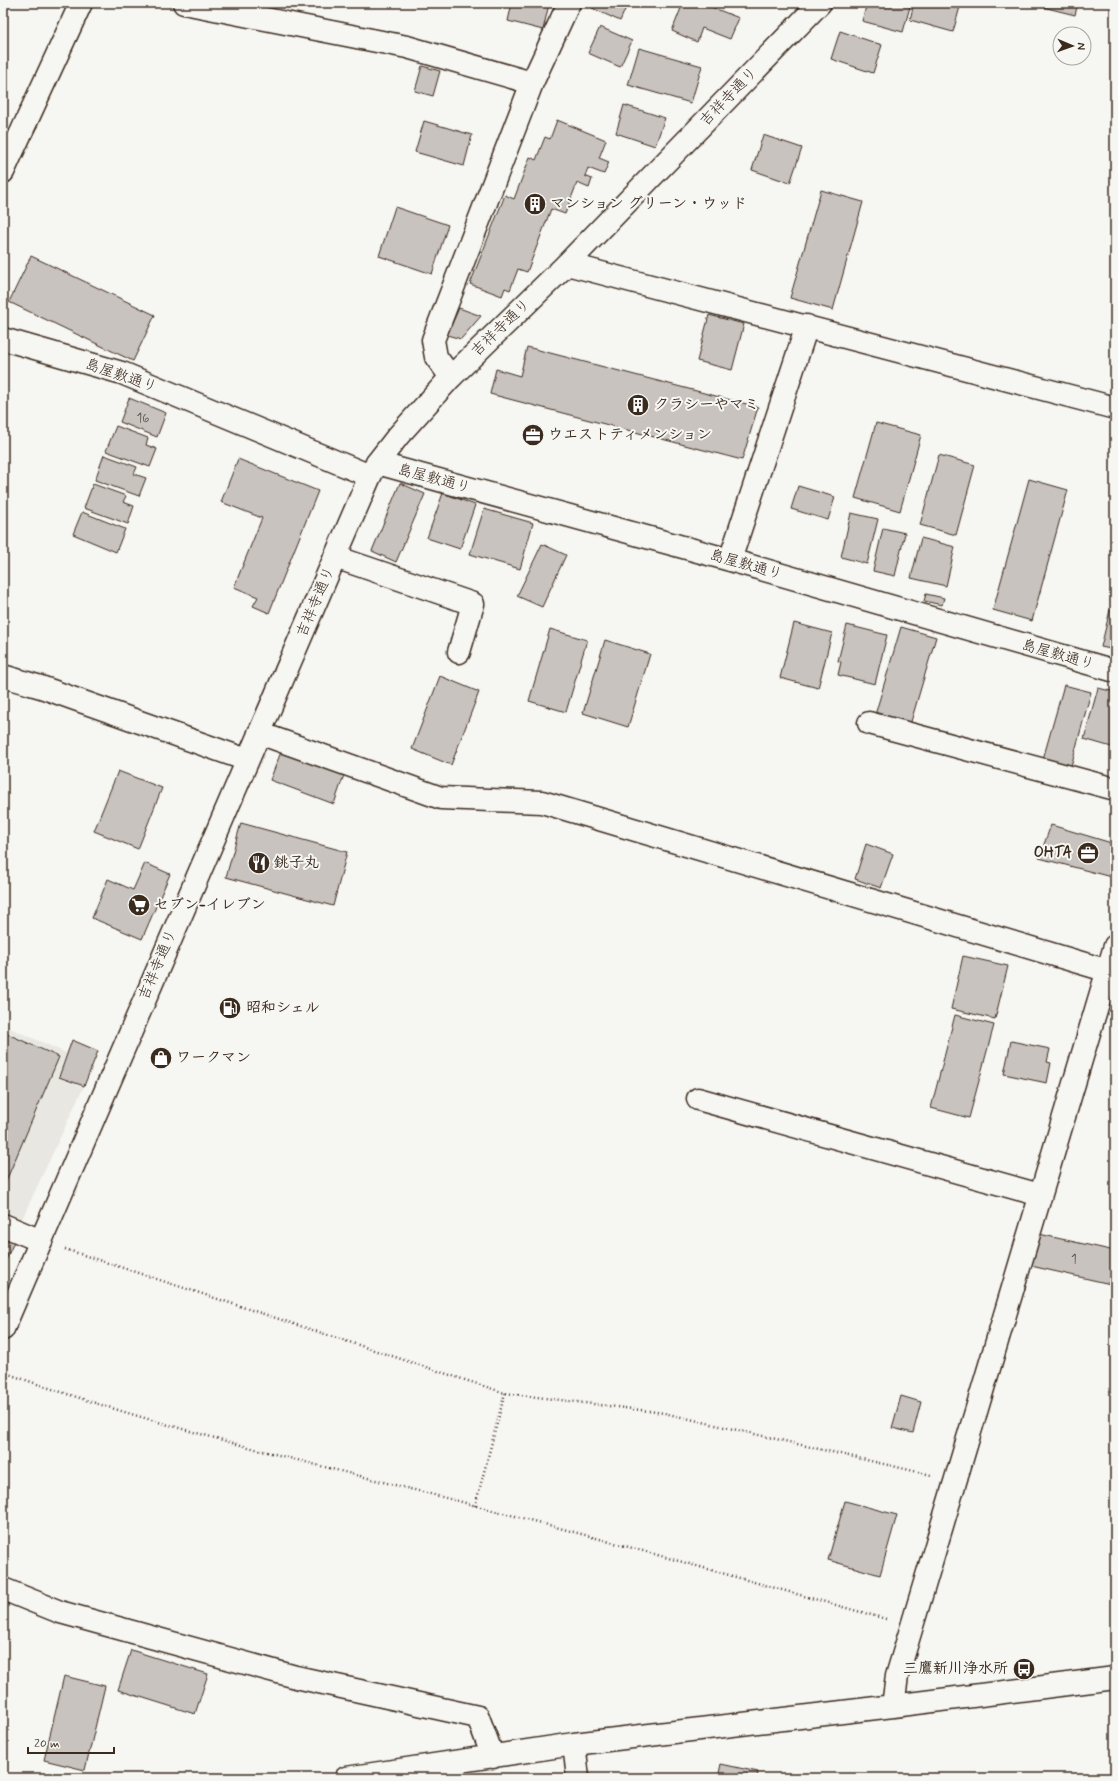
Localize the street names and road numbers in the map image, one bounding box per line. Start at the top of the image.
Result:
street label: 吉祥寺通り [696,63,762,131]
street label: 吉祥寺通り [467,295,535,361]
street label: 島屋敷通り [82,354,160,398]
street label: 島屋敷通り [395,460,473,498]
street label: 島屋敷通り [707,545,785,585]
street label: 吉祥寺通り [292,564,340,640]
street label: 島屋敷通り [1019,635,1097,675]
street label: 吉祥寺通り [134,927,182,1003]

